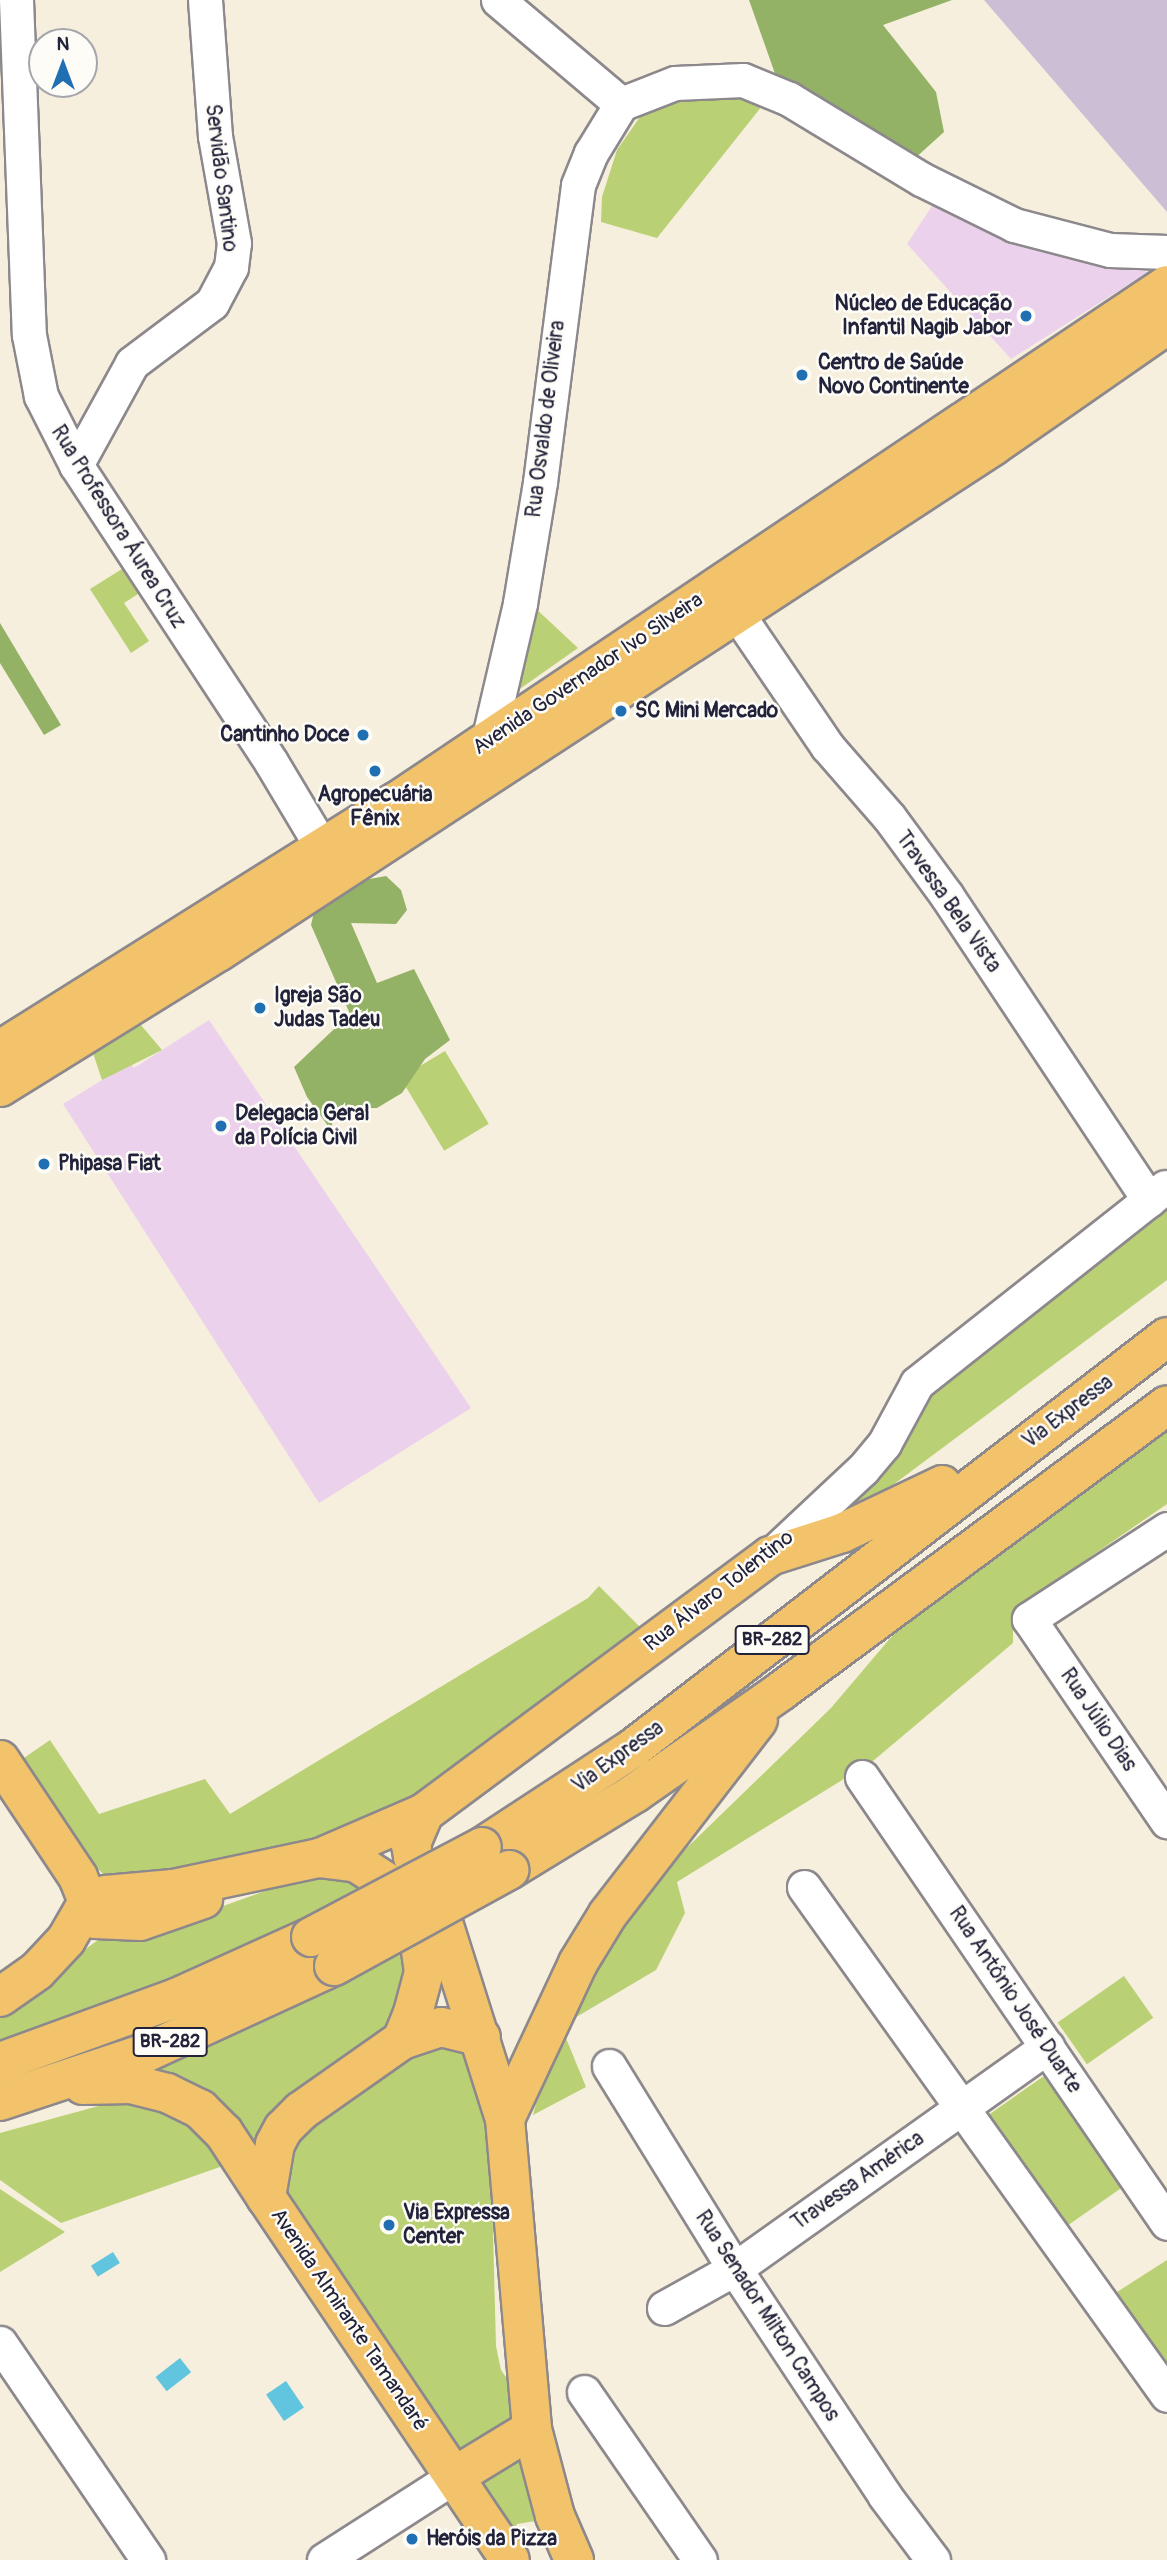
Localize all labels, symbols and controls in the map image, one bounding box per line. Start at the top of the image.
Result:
north arrow [28,28,98,98]
text: N [57,32,69,56]
street label: Servidão Santino [199,103,243,253]
place label: Núcleo de Educação Infantil Nagib Jabor [834,291,1012,341]
marker: Núcleo de Educação Infantil Nagib Jabor [1018,308,1034,324]
street label: Rua Osvaldo de Oliveira [521,319,571,519]
place label: Centro de Saúde Novo Continente [818,350,969,400]
marker: Centro de Saúde Novo Continente [792,365,812,385]
street label: Rua Professora Áurea Cruz [45,421,191,633]
street label: Avenida Governador Ivo Silveira [468,587,708,761]
place label: SC Mini Mercado [635,698,778,724]
marker: SC Mini Mercado [613,703,629,719]
place label: Cantinho Doce [220,722,349,748]
marker: Cantinho Doce [355,727,371,743]
marker: Agropecuária Fênix [367,763,383,779]
place label: Agropecuária Fênix [317,782,433,832]
street label: Travessa Bela Vista [890,827,1006,977]
place label: Igreja São Judas Tadeu [274,983,380,1033]
marker: Igreja São Judas Tadeu [252,1000,268,1016]
place label: Delegacia Geral da Polícia Civil [235,1101,369,1151]
marker: Delegacia Geral da Polícia Civil [213,1118,229,1134]
place label: Phipasa Fiat [58,1151,161,1177]
marker: Phipasa Fiat [36,1156,52,1172]
street label: Via Expressa [1018,1370,1118,1454]
street label: Rua Álvaro Tolentino [639,1525,799,1657]
road number: BR-282 [734,1624,810,1656]
street label: Rua Júlio Dias [1054,1664,1142,1776]
street label: Via Expressa [567,1715,669,1799]
street label: Rua Antônio José Duarte [943,1902,1087,2098]
road number: BR-282 [132,2026,208,2058]
street label: Travessa América [787,2126,929,2236]
place label: Via Expressa Center [403,2200,510,2250]
street label: Avenida Almirante Tamandaré [265,2204,433,2436]
street label: Rua Senador Milton Campos [689,2206,845,2426]
marker: Via Expressa Center [381,2217,397,2233]
place label: Heróis da Pizza [426,2526,557,2552]
marker: Heróis da Pizza [404,2531,420,2547]

